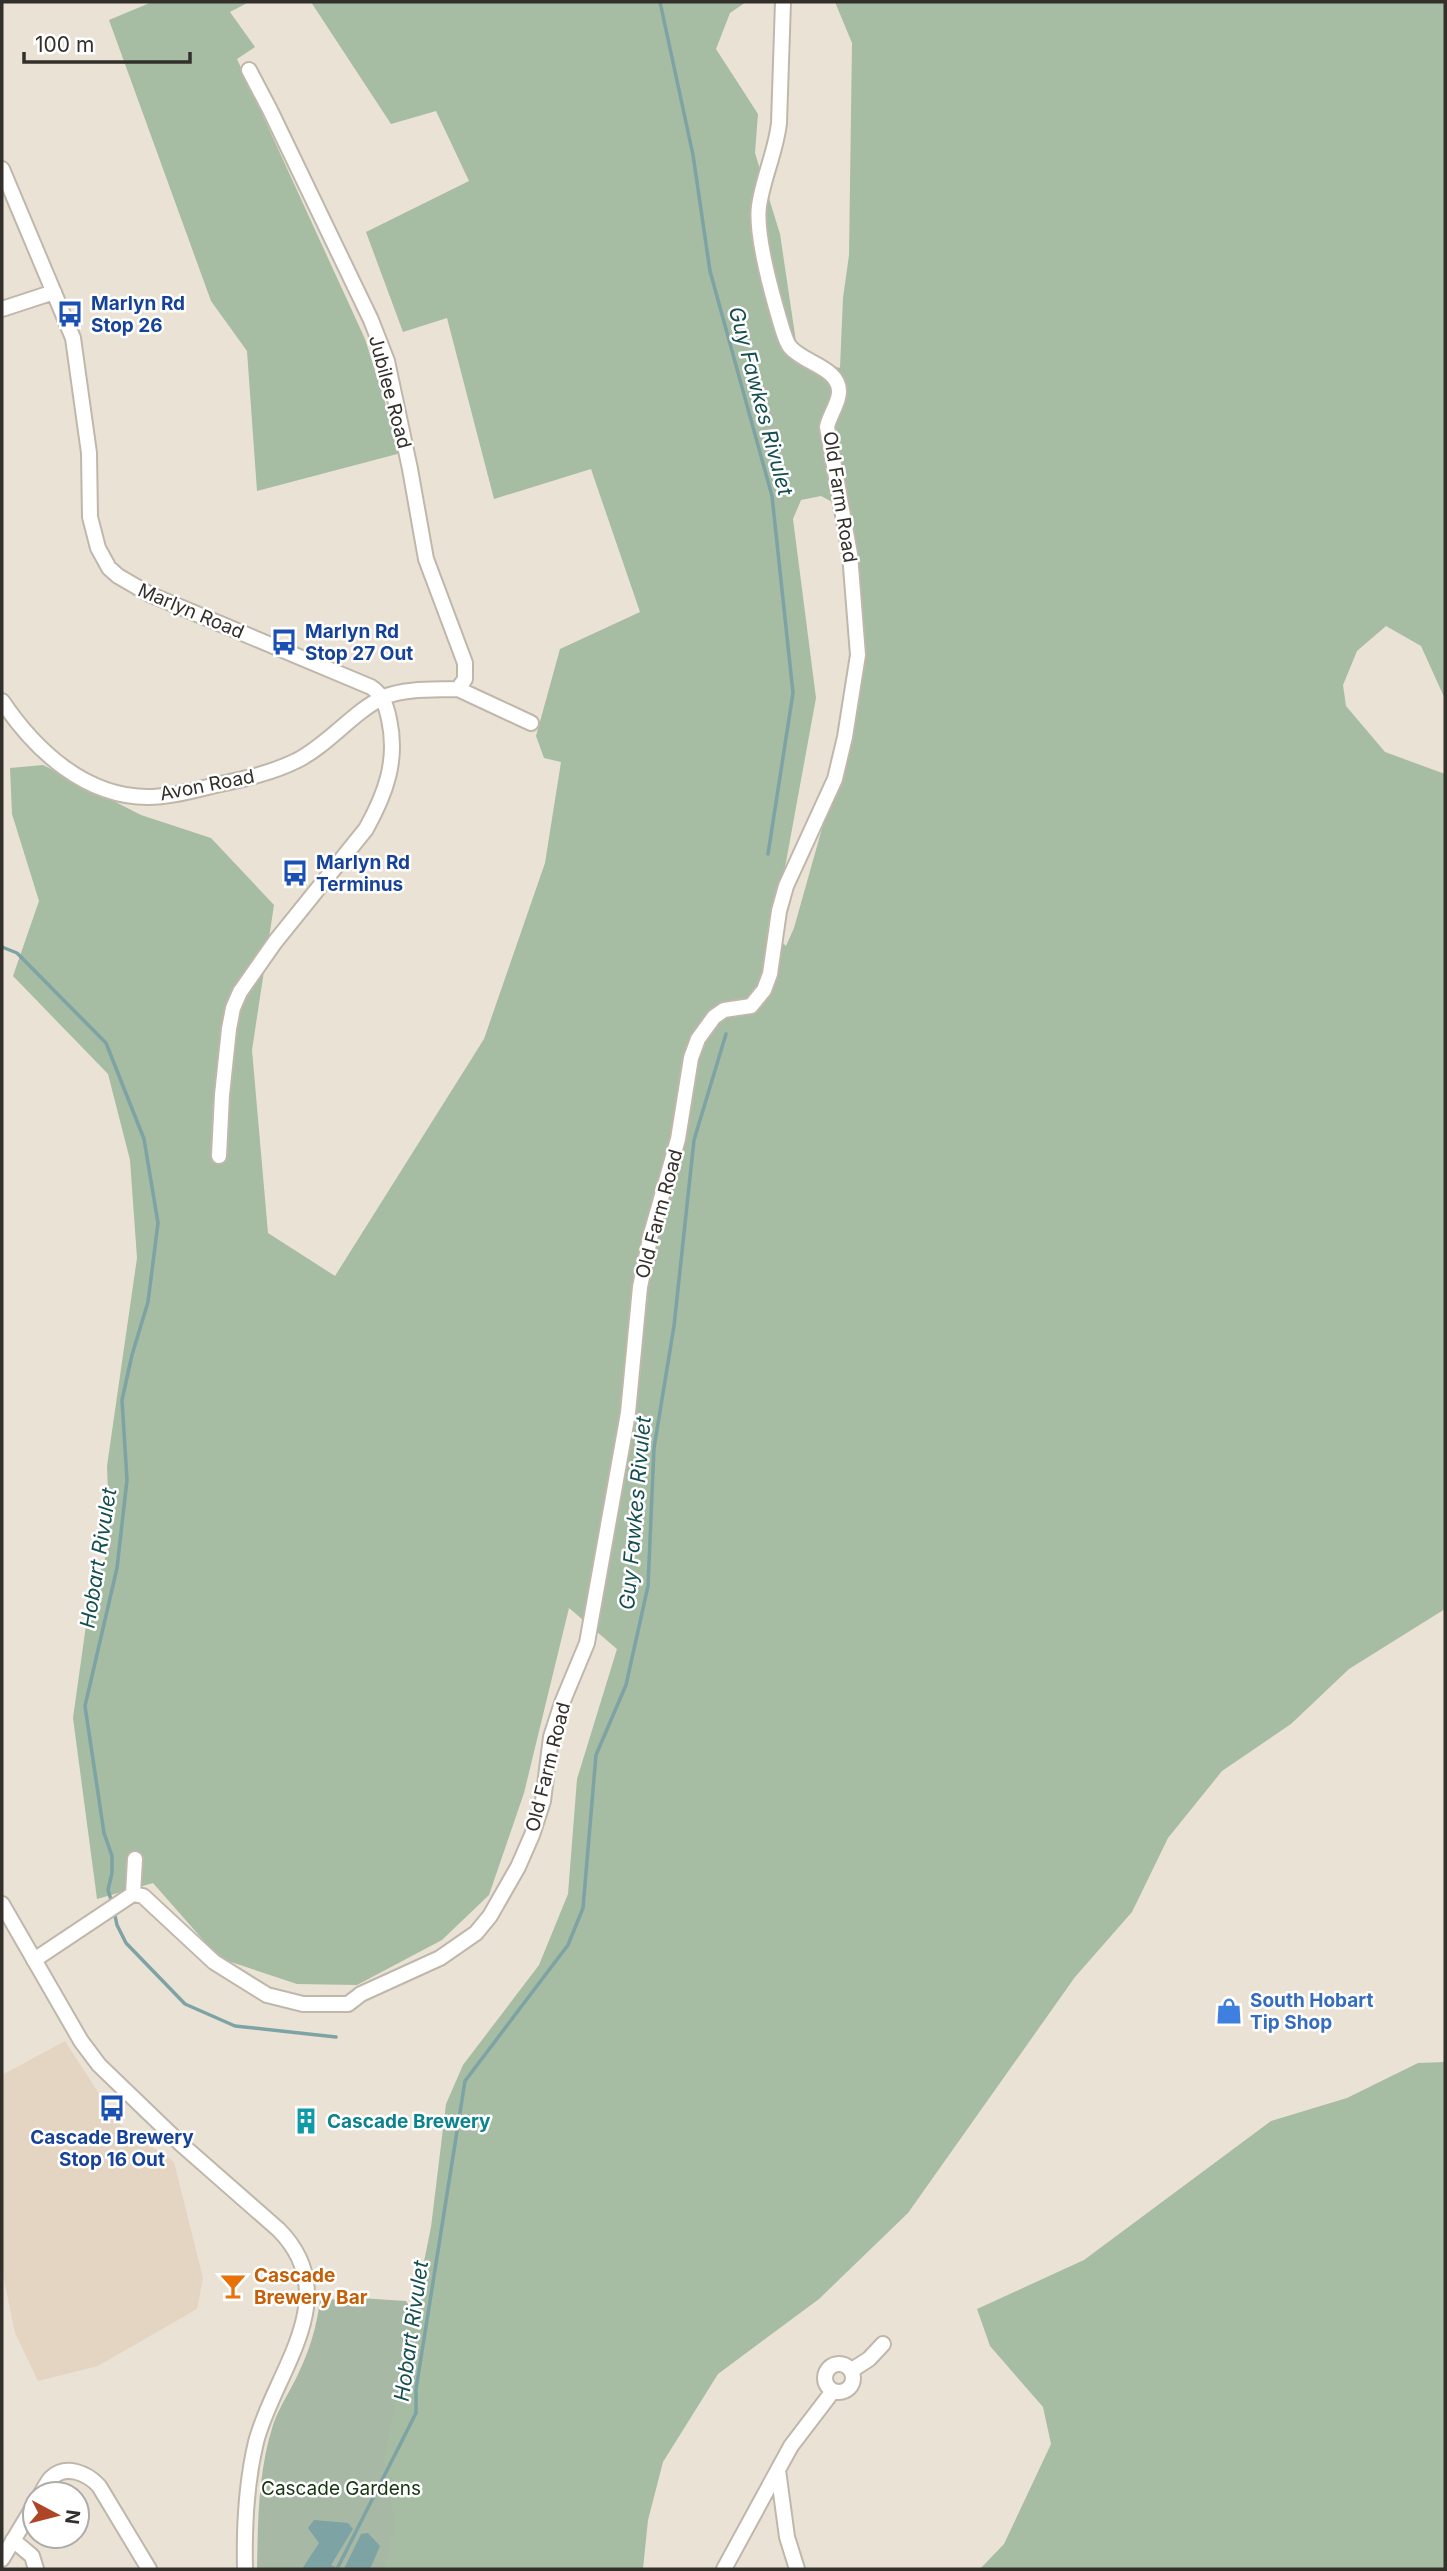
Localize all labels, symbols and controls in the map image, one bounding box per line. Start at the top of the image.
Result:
scale bar [24,21,191,65]
text: 100 m [35,32,94,57]
place label: Marlyn Rd Stop 26 [91,292,185,337]
bus stop icon: Marlyn Rd Stop 26 [55,299,85,329]
water label: Guy Fawkes Rivulet [724,304,799,499]
street label: Jubilee Road [364,333,416,451]
street label: Old Farm Road [818,430,862,564]
street label: Marlyn Road [134,578,248,644]
place label: Marlyn Rd Stop 27 Out [305,620,413,665]
bus stop icon: Marlyn Rd Stop 27 Out [269,627,299,657]
street label: Avon Road [158,765,256,805]
place label: Marlyn Rd Terminus [316,851,410,896]
bus stop icon: Marlyn Rd Terminus [280,858,310,888]
street label: Old Farm Road [631,1147,687,1281]
water label: Guy Fawkes Rivulet [614,1414,656,1611]
water label: Hobart Rivulet [75,1485,122,1630]
street label: Old Farm Road [521,1700,575,1834]
place label: South Hobart Tip Shop [1250,1989,1373,2034]
shop icon: South Hobart Tip Shop [1214,1996,1244,2026]
bus stop icon: Cascade Brewery Stop 16 Out [97,2093,127,2123]
building icon: Cascade Brewery [291,2106,321,2136]
place label: Cascade Brewery [327,2110,491,2133]
place label: Cascade Brewery Stop 16 Out [30,2126,194,2171]
water label: Hobart Rivulet [389,2258,433,2403]
place label: Cascade Brewery Bar [254,2264,368,2309]
bar icon: Cascade Brewery Bar [218,2271,248,2301]
park label: Cascade Gardens [261,2477,421,2500]
north arrow [21,2480,91,2550]
text: N [60,2508,85,2526]

